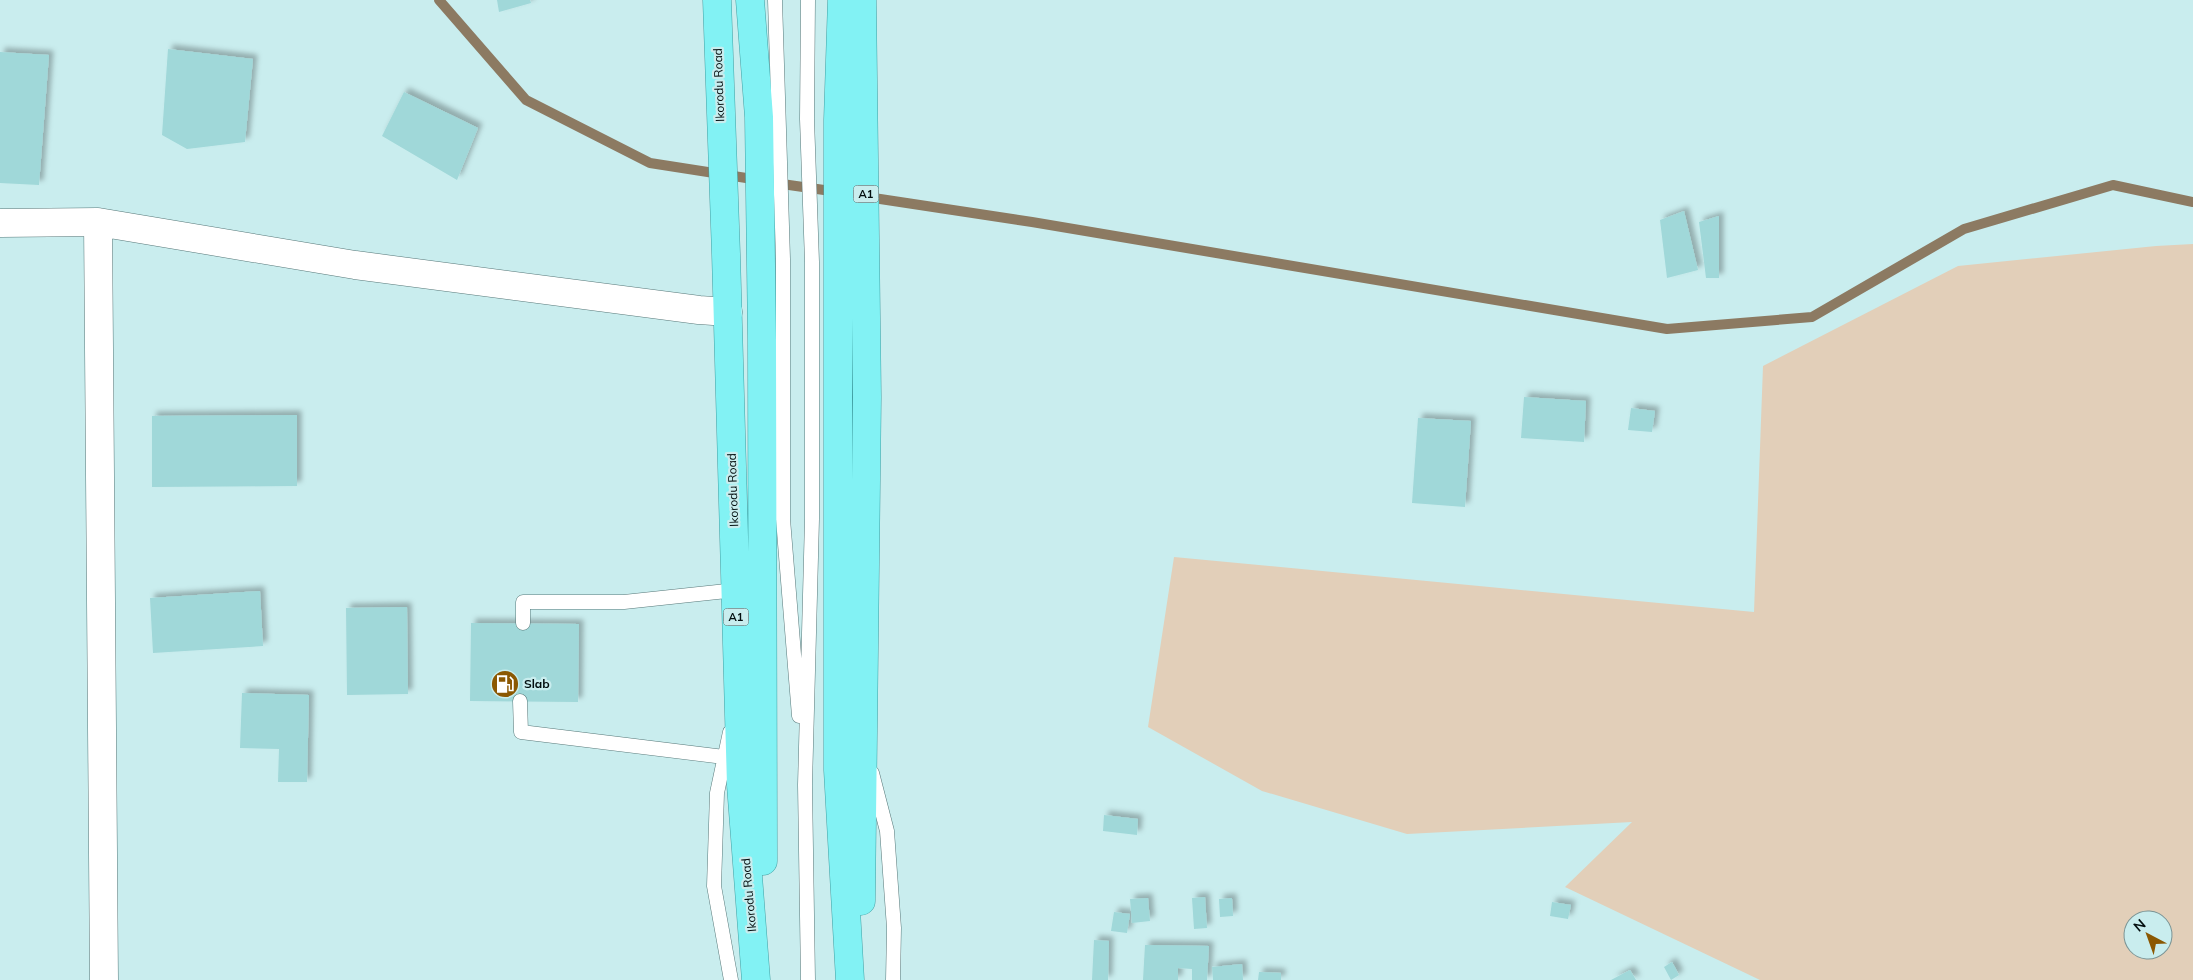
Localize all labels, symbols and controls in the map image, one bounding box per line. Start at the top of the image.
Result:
street label: Ikorodu Road [710,48,727,122]
road number: A1 [854,185,878,202]
street label: Ikorodu Road [724,453,741,527]
road number: A1 [724,608,748,626]
fuel station icon: Slab [490,669,520,699]
place label: Slab [524,676,550,691]
street label: Ikorodu Road [738,858,759,932]
north arrow [2123,910,2173,960]
text: N [2130,915,2149,935]

